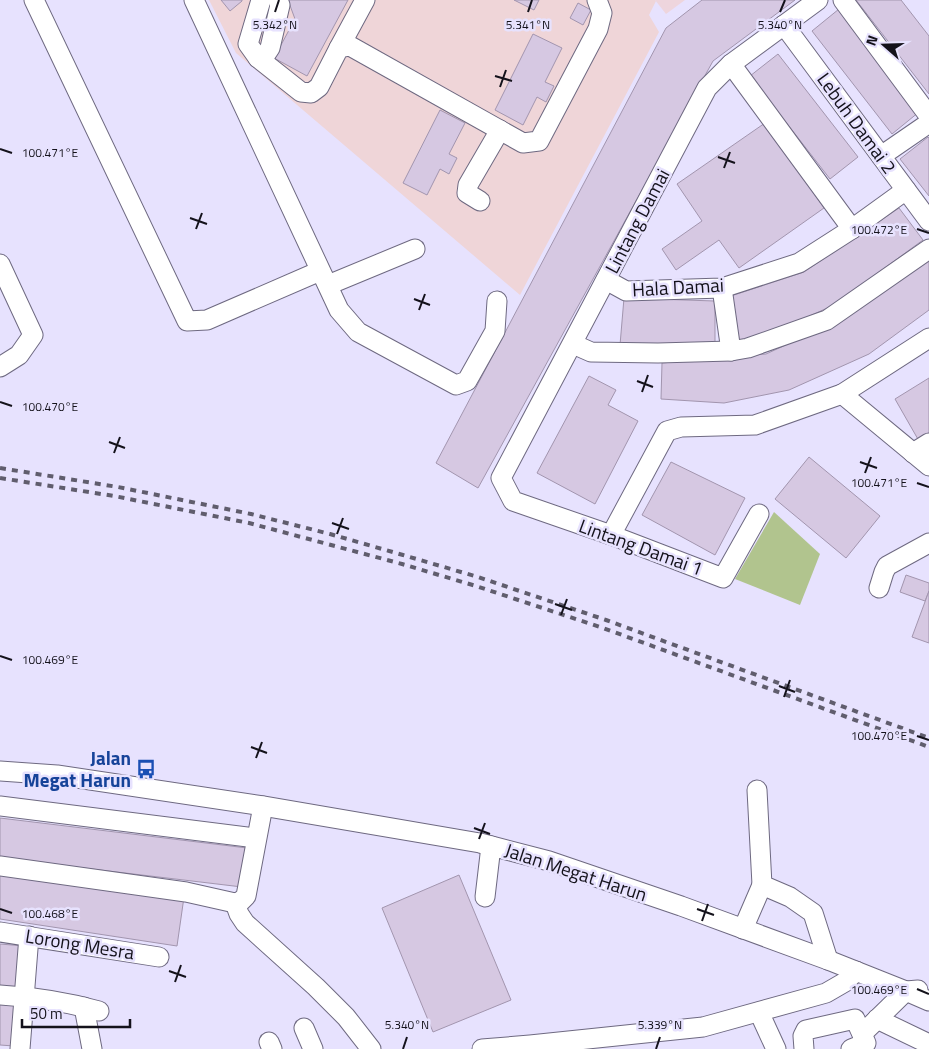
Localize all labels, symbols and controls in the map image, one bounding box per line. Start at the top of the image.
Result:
text: 5.342°N [253,15,297,34]
text: 5.341°N [506,15,550,34]
text: 5.340°N [758,15,802,34]
north arrow [859,20,909,70]
text: N [860,32,883,49]
street label: Lebuh Damai 2 [811,66,904,179]
text: 100.471°E [22,143,78,162]
street label: Lintang Damai [597,163,676,278]
text: 100.472°E [851,220,907,239]
street label: Hala Damai [631,270,725,303]
text: 100.470°E [22,397,78,416]
text: 100.471°E [851,473,907,492]
street label: Lintang Damai 1 [575,511,707,582]
text: 100.469°E [22,650,78,669]
text: 100.470°E [851,726,907,745]
place label: Jalan Megat Harun [24,743,131,794]
bus stop icon: Jalan Megat Harun [135,758,157,780]
street label: Jalan Megat Harun [501,835,651,908]
text: 100.468°E [22,904,78,923]
street label: Lorong Mesra [23,921,137,967]
text: 100.469°E [851,980,907,999]
scale bar [22,996,130,1028]
text: 50 m [30,1002,63,1025]
text: 5.340°N [385,1015,429,1034]
text: 5.339°N [638,1015,682,1034]

